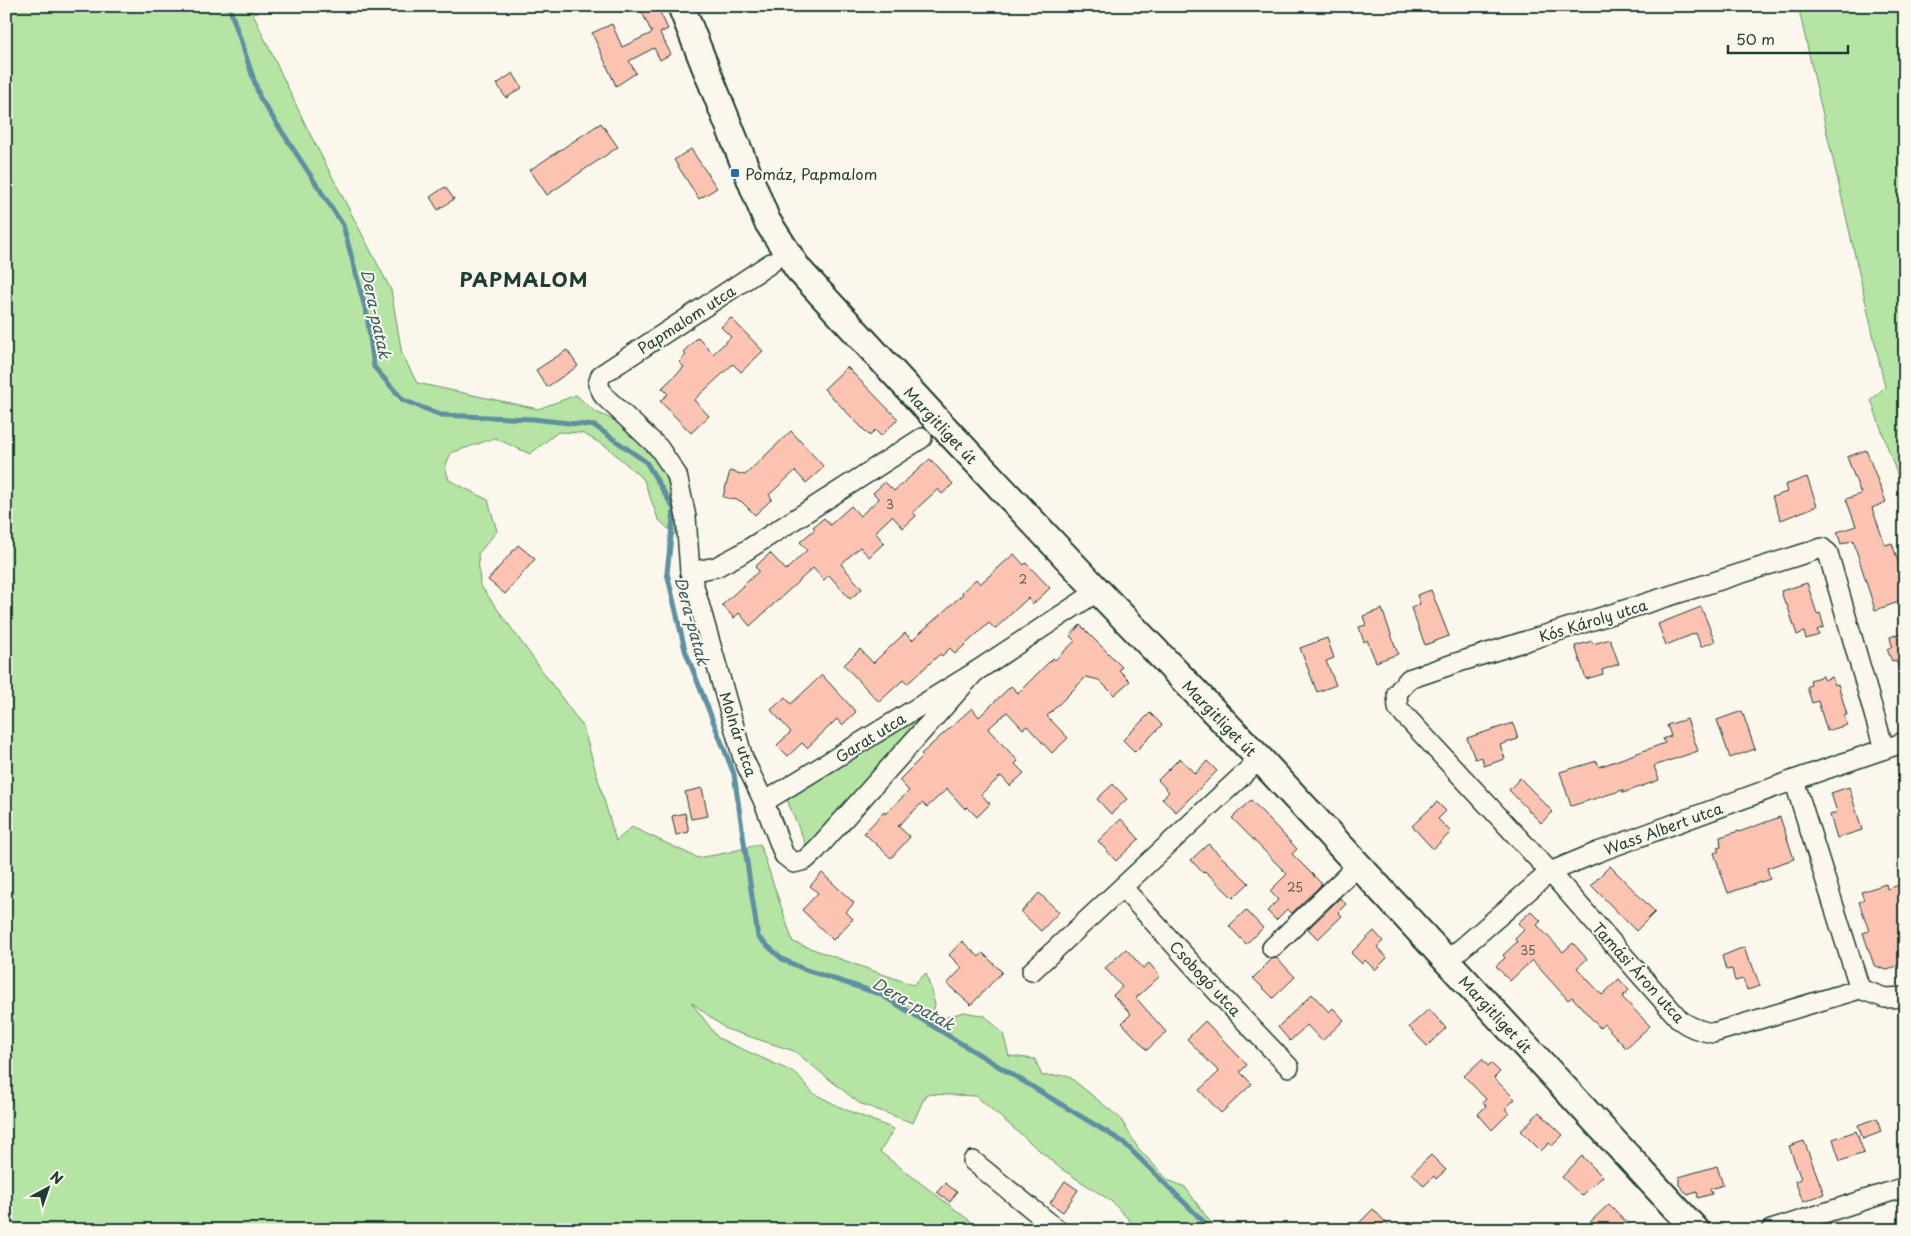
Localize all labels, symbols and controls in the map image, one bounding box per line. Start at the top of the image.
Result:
scale bar [1728,22,1848,54]
text: 50 m [1736,27,1775,50]
place label: Pomáz, Papmalom [745,162,877,185]
marker: Pomáz, Papmalom [729,167,741,179]
district label: PAPMALOM [459,264,589,294]
water label: Dera-patak [356,267,398,362]
street label: Papmalom utca [633,278,740,359]
street label: Margitliget út [899,381,983,469]
house number: 3 [886,495,894,513]
house number: 2 [1019,570,1027,588]
water label: Dera-patak [670,574,717,669]
street label: Kós Károly utca [1536,592,1651,647]
street label: Margitliget út [1177,675,1263,761]
street label: Molnár utca [714,689,764,780]
street label: Garat utca [830,706,910,768]
street label: Wass Albert utca [1600,796,1726,860]
house number: 25 [1287,878,1303,896]
street label: Tamási Áron utca [1587,917,1691,1028]
street label: Csobogó utca [1165,935,1248,1021]
house number: 35 [1520,941,1536,959]
water label: Dera-patak [868,970,961,1036]
street label: Margitliget út [1454,970,1538,1058]
north arrow [22,1164,72,1214]
text: N [46,1166,68,1189]

